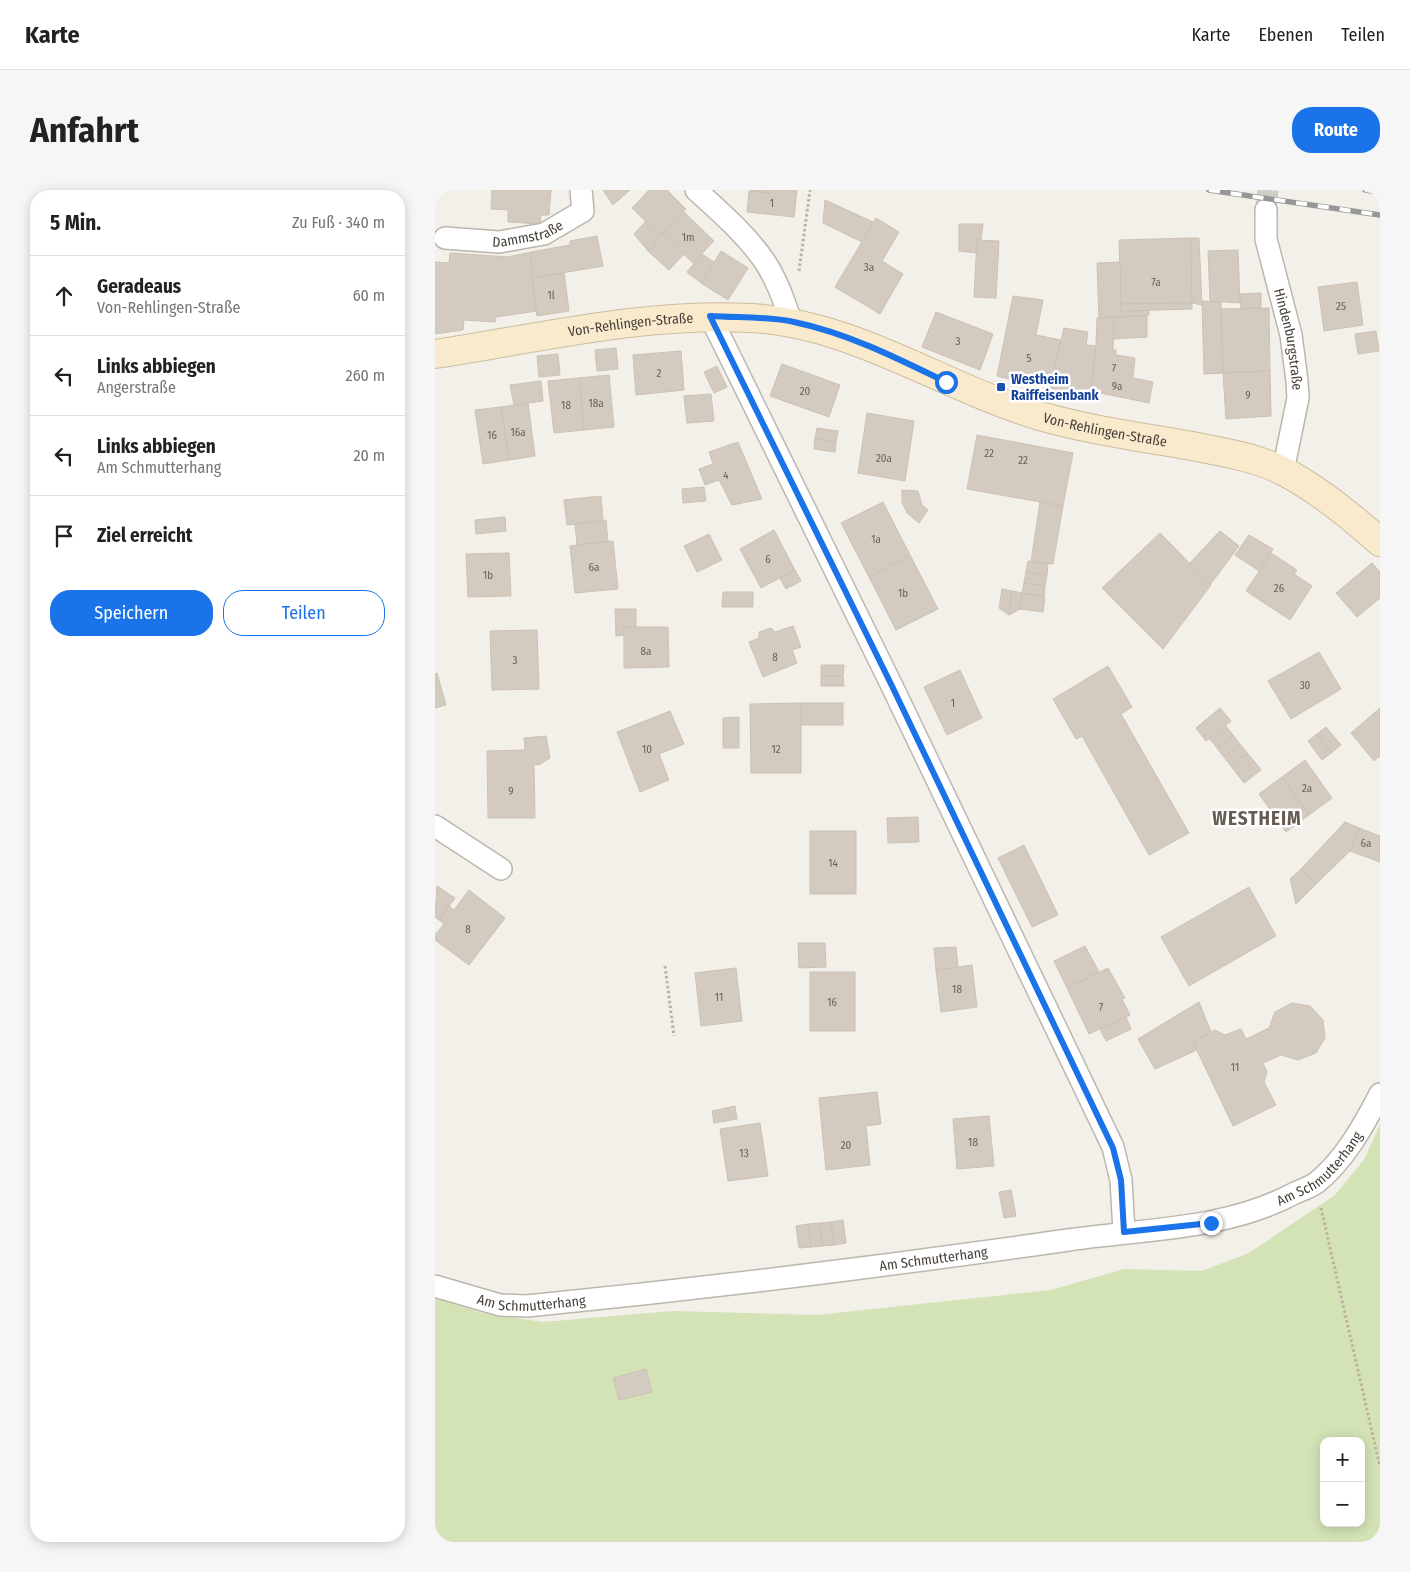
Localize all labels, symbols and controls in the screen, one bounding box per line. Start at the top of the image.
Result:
text: Karte [25,21,80,49]
text: Karte [1191,24,1230,46]
text: Ebenen [1258,24,1313,46]
text: Teilen [1341,24,1385,46]
button: Route [1292,107,1380,153]
text: Anfahrt [30,109,139,151]
house number: 1 [770,197,774,210]
text: 5 Min. [50,210,101,236]
text: Zu Fuß · 340 m [292,213,385,232]
street label: Dammstraße [492,217,566,251]
house number: 1m [682,231,694,244]
house number: 3a [864,261,874,274]
text: Geradeaus [97,275,181,298]
house number: 7a [1151,276,1161,289]
icon: ahead [50,282,78,310]
text: 60 m [353,286,385,305]
street label: Hindenburgstraße [1270,287,1306,391]
house number: 1l [547,289,555,302]
text: Von-Rehlingen-Straße [97,298,240,317]
house number: 25 [1336,300,1346,313]
street label: Von-Rehlingen-Straße [567,310,694,340]
house number: 3 [956,335,961,348]
house number: 5 [1026,352,1032,365]
text: Links abbiegen [97,355,216,378]
icon: left [50,362,78,390]
house number: 7 [1112,362,1117,375]
text: 260 m [346,366,385,385]
house number: 2 [657,367,662,380]
route start [935,371,958,394]
place label: Westheim Raiffeisenbank [1011,371,1099,404]
text: Angerstraße [97,378,176,397]
house number: 9a [1112,380,1122,393]
marker: Westheim Raiffeisenbank [995,381,1007,393]
house number: 20 [800,385,811,398]
house number: 9 [1245,389,1251,402]
house number: 18a [588,397,604,410]
house number: 18 [561,399,571,412]
street label: Von-Rehlingen-Straße [1041,409,1168,451]
house number: 16a [510,426,526,439]
house number: 16 [487,429,497,442]
text: Links abbiegen [97,435,216,458]
icon: left [50,442,78,470]
text: 20 m [354,446,385,465]
house number: 22 [984,447,994,460]
house number: 20a [876,452,892,465]
house number: 22 [1018,454,1028,467]
text: Am Schmutterhang [97,458,221,477]
house number: 4 [723,469,729,482]
icon: arrive [50,522,78,550]
text: Ziel erreicht [97,524,193,547]
house number: 1a [871,533,881,546]
house number: 6 [765,553,771,566]
house number: 6a [589,561,599,574]
house number: 1b [483,569,493,582]
house number: 26 [1274,582,1285,595]
house number: 1b [898,587,908,600]
button: Speichern [50,590,213,636]
button: Teilen [223,590,385,636]
house number: 8a [641,645,651,658]
house number: 8 [772,651,778,664]
house number: 3 [513,654,518,667]
house number: 30 [1300,679,1311,692]
house number: 1 [951,697,955,710]
house number: 10 [642,743,652,756]
house number: 12 [771,743,781,756]
house number: 2a [1302,782,1312,795]
house number: 9 [508,785,514,798]
district label: WESTHEIM [1212,807,1302,830]
house number: 6a [1361,837,1371,850]
house number: 14 [828,857,838,870]
house number: 8 [465,923,471,936]
house number: 18 [952,983,962,996]
house number: 11 [715,991,723,1004]
house number: 16 [827,996,837,1009]
house number: 7 [1099,1001,1104,1014]
house number: 11 [1231,1061,1239,1074]
street label: Am Schmutterhang [1274,1128,1366,1210]
house number: 18 [968,1136,978,1149]
house number: 20 [841,1139,852,1152]
house number: 13 [739,1147,749,1160]
route end [1200,1212,1223,1235]
street label: Am Schmutterhang [878,1243,989,1275]
street label: Am Schmutterhang [475,1291,587,1315]
map controls [1320,1437,1365,1527]
button: + [1320,1437,1365,1482]
button: − [1320,1482,1365,1527]

